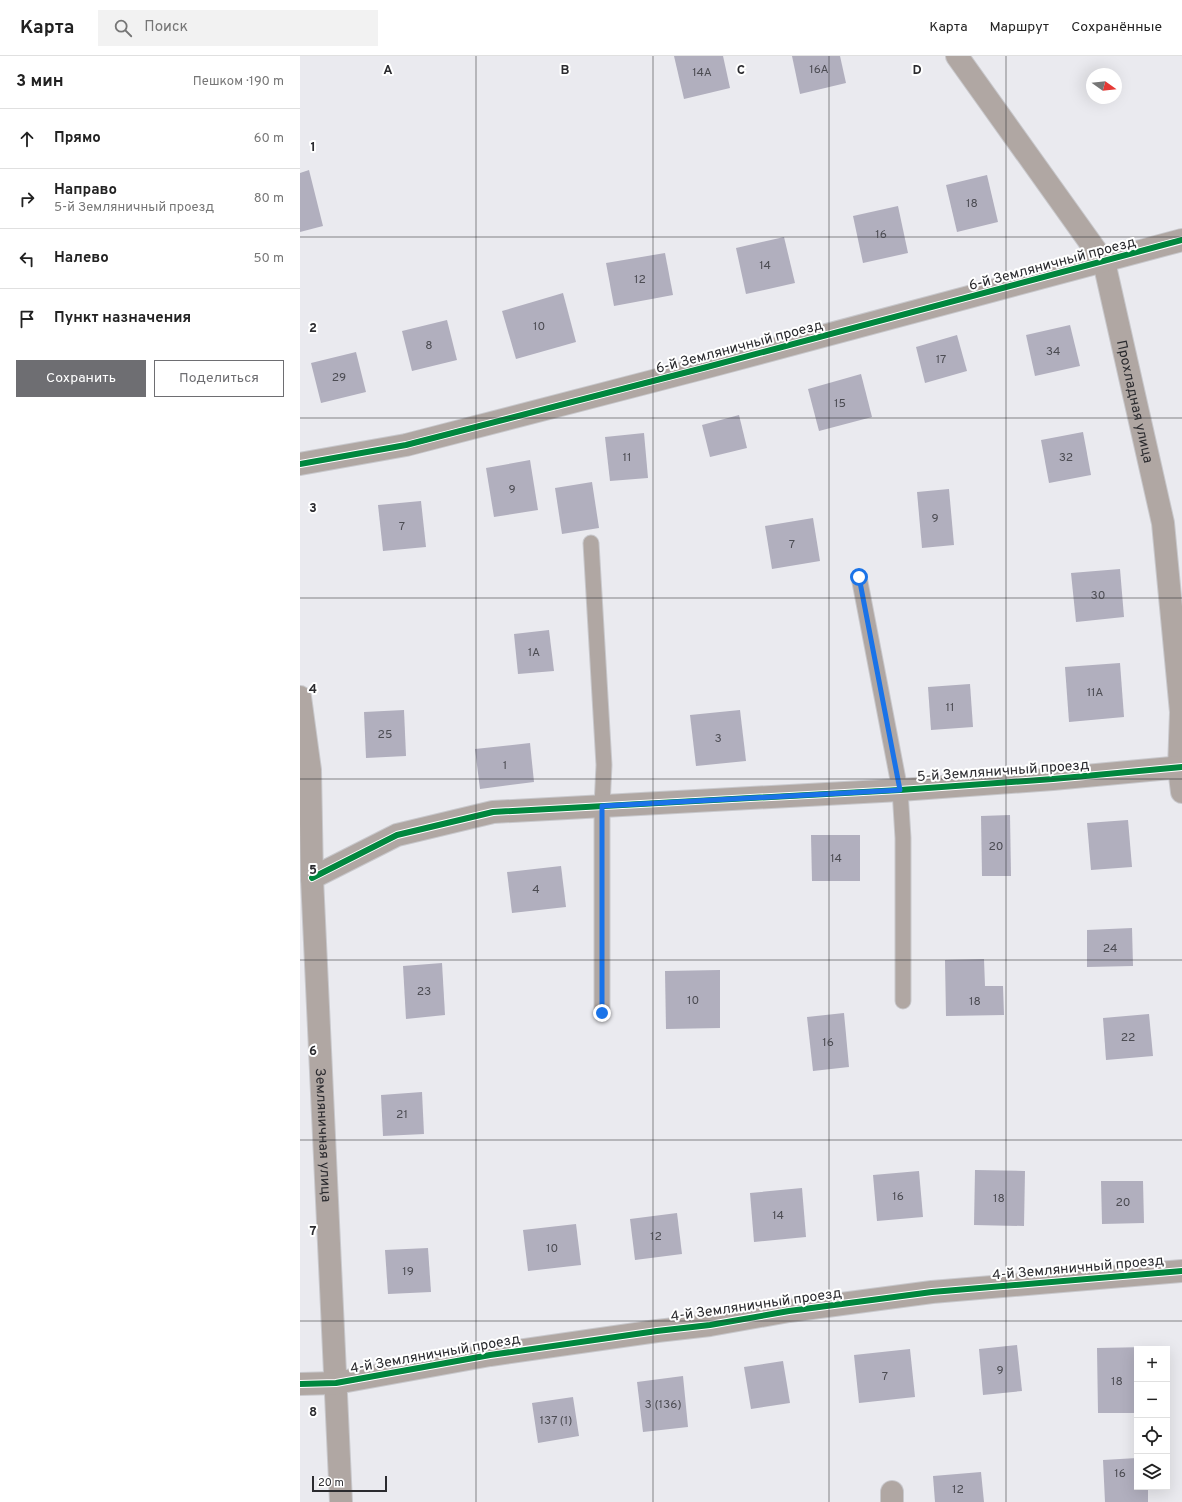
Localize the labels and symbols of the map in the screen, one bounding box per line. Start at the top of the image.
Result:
house number: 16А [809,62,829,78]
text: A [383,63,393,79]
text: B [561,63,570,79]
text: C [737,63,745,79]
text: D [912,63,922,79]
house number: 14А [692,65,712,81]
north arrow [1086,68,1122,104]
text: 1 [310,140,316,156]
house number: 18 [966,196,978,212]
house number: 16 [875,227,887,243]
street label: 6-й Земляничный проезд [967,234,1138,295]
house number: 14 [759,258,771,274]
house number: 12 [634,272,646,288]
street label: 6-й Земляничный проезд [654,317,825,378]
house number: 10 [533,319,545,335]
text: 2 [309,321,317,337]
house number: 8 [425,338,433,354]
street label: Прохладная улица [1112,339,1156,465]
house number: 34 [1046,344,1060,360]
house number: 17 [936,352,946,368]
house number: 29 [332,370,346,386]
house number: 15 [834,396,846,412]
house number: 11 [623,450,631,466]
house number: 32 [1059,450,1073,466]
house number: 9 [508,482,516,498]
text: 3 [309,501,317,517]
house number: 9 [931,511,939,527]
house number: 7 [399,519,405,535]
house number: 7 [789,537,795,553]
route start [850,568,868,586]
house number: 30 [1091,588,1105,604]
house number: 1А [528,645,540,661]
text: 4 [309,682,317,698]
house number: 11А [1087,685,1103,701]
house number: 11 [946,700,954,716]
house number: 25 [378,727,392,743]
house number: 3 [714,731,722,747]
street label: 5-й Земляничный проезд [916,757,1090,786]
house number: 1 [503,758,507,774]
house number: 20 [988,839,1004,855]
house number: 14 [830,851,842,867]
text: 5 [309,863,317,879]
house number: 4 [532,882,540,898]
house number: 24 [1103,941,1117,957]
house number: 23 [417,984,431,1000]
house number: 10 [687,993,699,1009]
house number: 18 [969,994,981,1010]
route end [593,1004,611,1022]
house number: 22 [1121,1030,1135,1046]
house number: 16 [822,1035,834,1051]
text: 6 [309,1044,317,1060]
street label: Земляничная улица [311,1067,334,1203]
house number: 21 [396,1107,408,1123]
house number: 16 [892,1189,904,1205]
house number: 18 [993,1191,1005,1207]
house number: 20 [1115,1195,1131,1211]
house number: 14 [772,1208,784,1224]
text: 7 [310,1224,317,1240]
house number: 12 [650,1229,662,1245]
house number: 10 [546,1241,558,1257]
street label: 4-й Земляничный проезд [991,1253,1165,1284]
house number: 19 [402,1264,414,1280]
street label: 4-й Земляничный проезд [670,1285,843,1326]
street label: 4-й Земляничный проезд [349,1331,522,1378]
house number: 9 [996,1363,1004,1379]
house number: 7 [882,1369,888,1385]
house number: 18 [1111,1374,1123,1390]
house number: 3 (136) [644,1397,682,1413]
text: 8 [309,1405,317,1421]
house number: 137 (1) [540,1413,572,1429]
house number: 16 [1114,1466,1126,1482]
scale bar [312,1474,387,1493]
house number: 12 [952,1482,964,1498]

